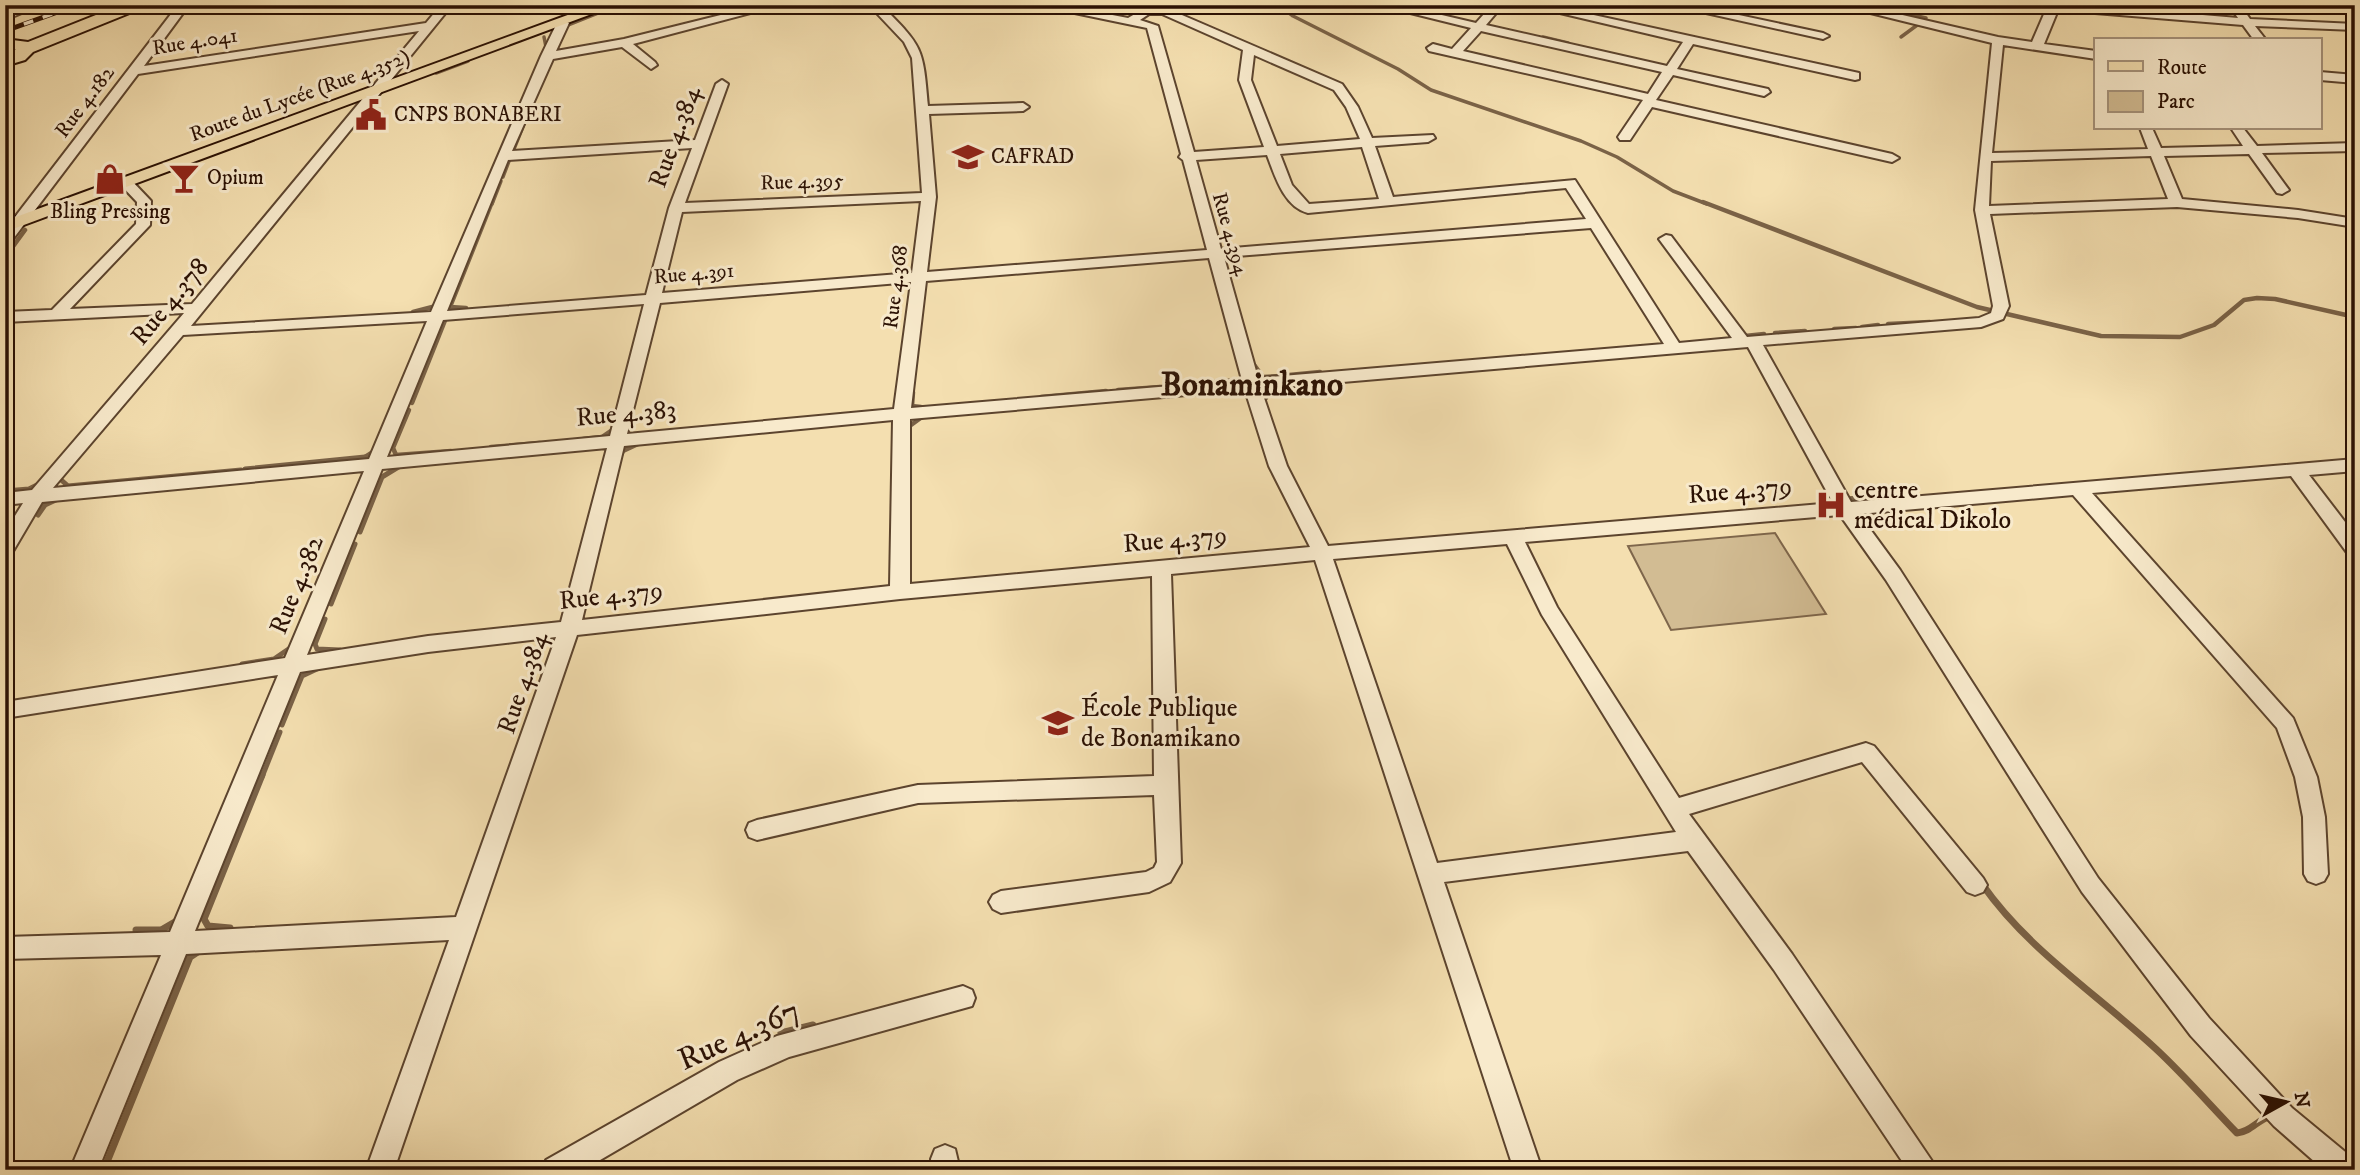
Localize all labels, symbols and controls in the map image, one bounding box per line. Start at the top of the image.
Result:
street label: Rue 4.041 [151,22,239,62]
legend [2094,38,2322,130]
street label: Route du Lycée (Rue 4.352) [186,44,414,148]
text: Route [2157,55,2207,81]
street label: Rue 4.182 [50,60,121,143]
street label: Rue 4.384 [641,81,709,192]
text: Parc [2157,89,2195,115]
public building icon: CNPS BONABERI [354,98,388,132]
place label: CNPS BONABERI [394,102,562,128]
school or university icon: CAFRAD [951,140,985,174]
place label: CAFRAD [991,144,1074,170]
bar icon: Opium [167,161,201,195]
shop icon: Bling Pressing [93,162,127,196]
place label: Opium [207,165,264,191]
street label: Rue 4.395 [760,168,844,196]
street label: Rue 4.394 [1206,189,1254,279]
place label: Bling Pressing [50,199,171,225]
street label: Rue 4.368 [878,244,914,330]
street label: Rue 4.378 [124,251,216,353]
street label: Rue 4.391 [653,258,735,290]
district label: Bonaminkano [1161,365,1343,406]
street label: Rue 4.383 [575,393,677,435]
street label: Rue 4.379 [1687,470,1793,512]
place label: centre médical Dikolo [1854,474,2011,537]
hospital icon: centre médical Dikolo [1814,488,1848,522]
street label: Rue 4.379 [1122,519,1228,561]
street label: Rue 4.382 [262,531,332,639]
street label: Rue 4.379 [557,574,665,618]
street label: Rue 4.384 [490,627,556,738]
place label: École Publique de Bonamikano [1081,692,1240,755]
school or university icon: École Publique de Bonamikano [1041,706,1075,740]
street label: Rue 4.367 [672,991,806,1081]
north arrow [2252,1066,2322,1136]
text: N [2289,1091,2314,1110]

